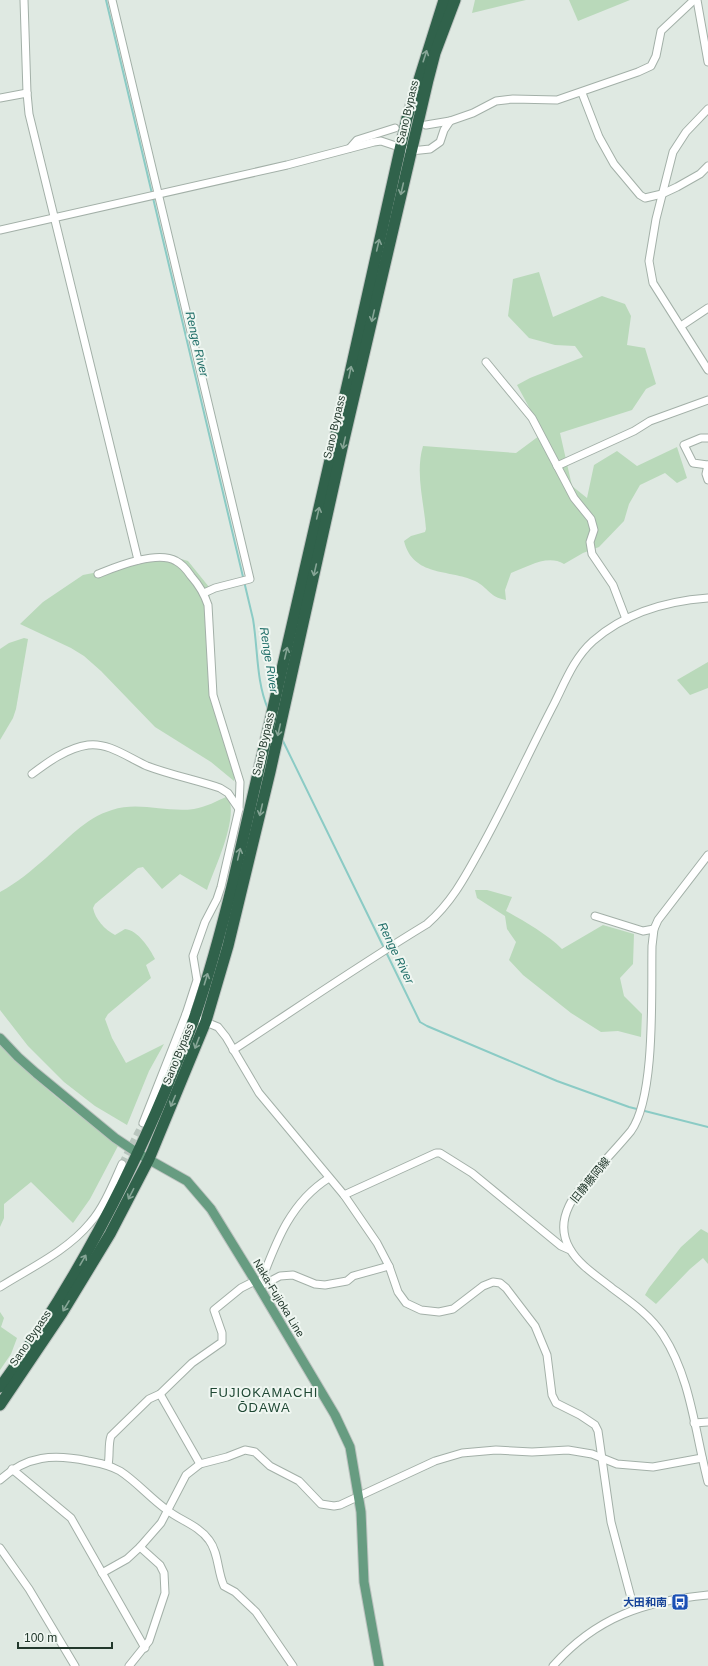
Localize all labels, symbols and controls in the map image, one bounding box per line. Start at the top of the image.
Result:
one-way arrow [422,50,429,63]
street label: Sano Bypass [394,79,420,145]
one-way arrow [398,183,406,196]
one-way arrow [374,239,382,252]
one-way arrow [369,309,376,322]
water label: Renge River [183,310,212,379]
one-way arrow [347,366,355,379]
street label: Sano Bypass [321,394,347,460]
one-way arrow [339,436,347,449]
one-way arrow [315,507,323,520]
one-way arrow [310,563,318,576]
water label: Renge River [257,626,281,695]
one-way arrow [283,647,291,660]
street label: Sano Bypass [250,711,276,777]
one-way arrow [275,724,283,737]
one-way arrow [256,803,264,816]
one-way arrow [236,847,244,860]
water label: Renge River [375,920,417,987]
one-way arrow [203,973,210,986]
street label: Sano Bypass [160,1021,196,1086]
one-way arrow [193,1037,201,1049]
one-way arrow [169,1094,176,1106]
street label: 旧静藤岡線 [568,1155,612,1205]
one-way arrow [127,1188,134,1200]
one-way arrow [79,1254,87,1266]
street label: Naka-Fujioka Line [251,1257,307,1339]
one-way arrow [62,1300,70,1312]
street label: Sano Bypass [7,1307,53,1368]
district label: FUJIOKAMACHI ŌDAWA [210,1385,318,1415]
bus stop icon: 大田和南 [670,1592,690,1612]
place label: 大田和南 [623,1596,667,1608]
scale bar [18,1624,112,1650]
text: 100 m [24,1631,57,1645]

